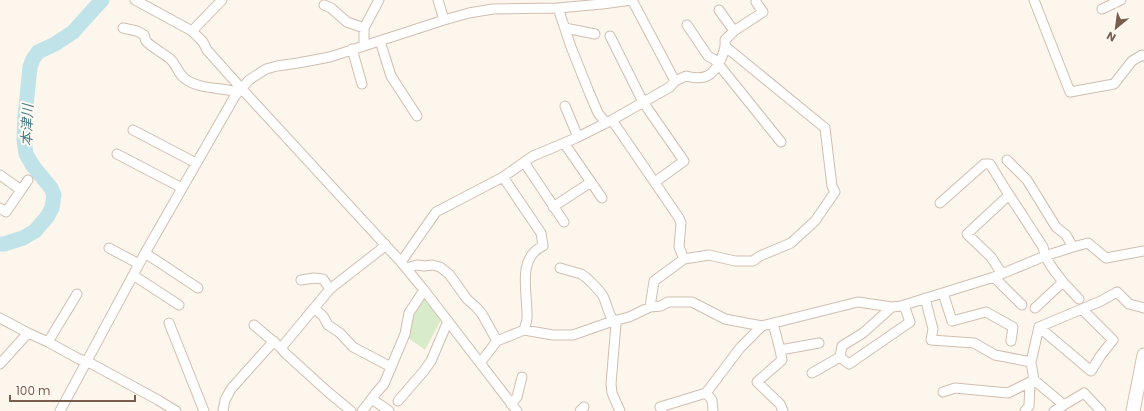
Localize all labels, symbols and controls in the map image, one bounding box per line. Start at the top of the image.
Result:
north arrow [1096,8,1136,48]
text: N [1104,28,1119,46]
water label: 本津川 [16,102,38,146]
scale bar [10,377,135,403]
text: 100 m [16,382,50,399]

